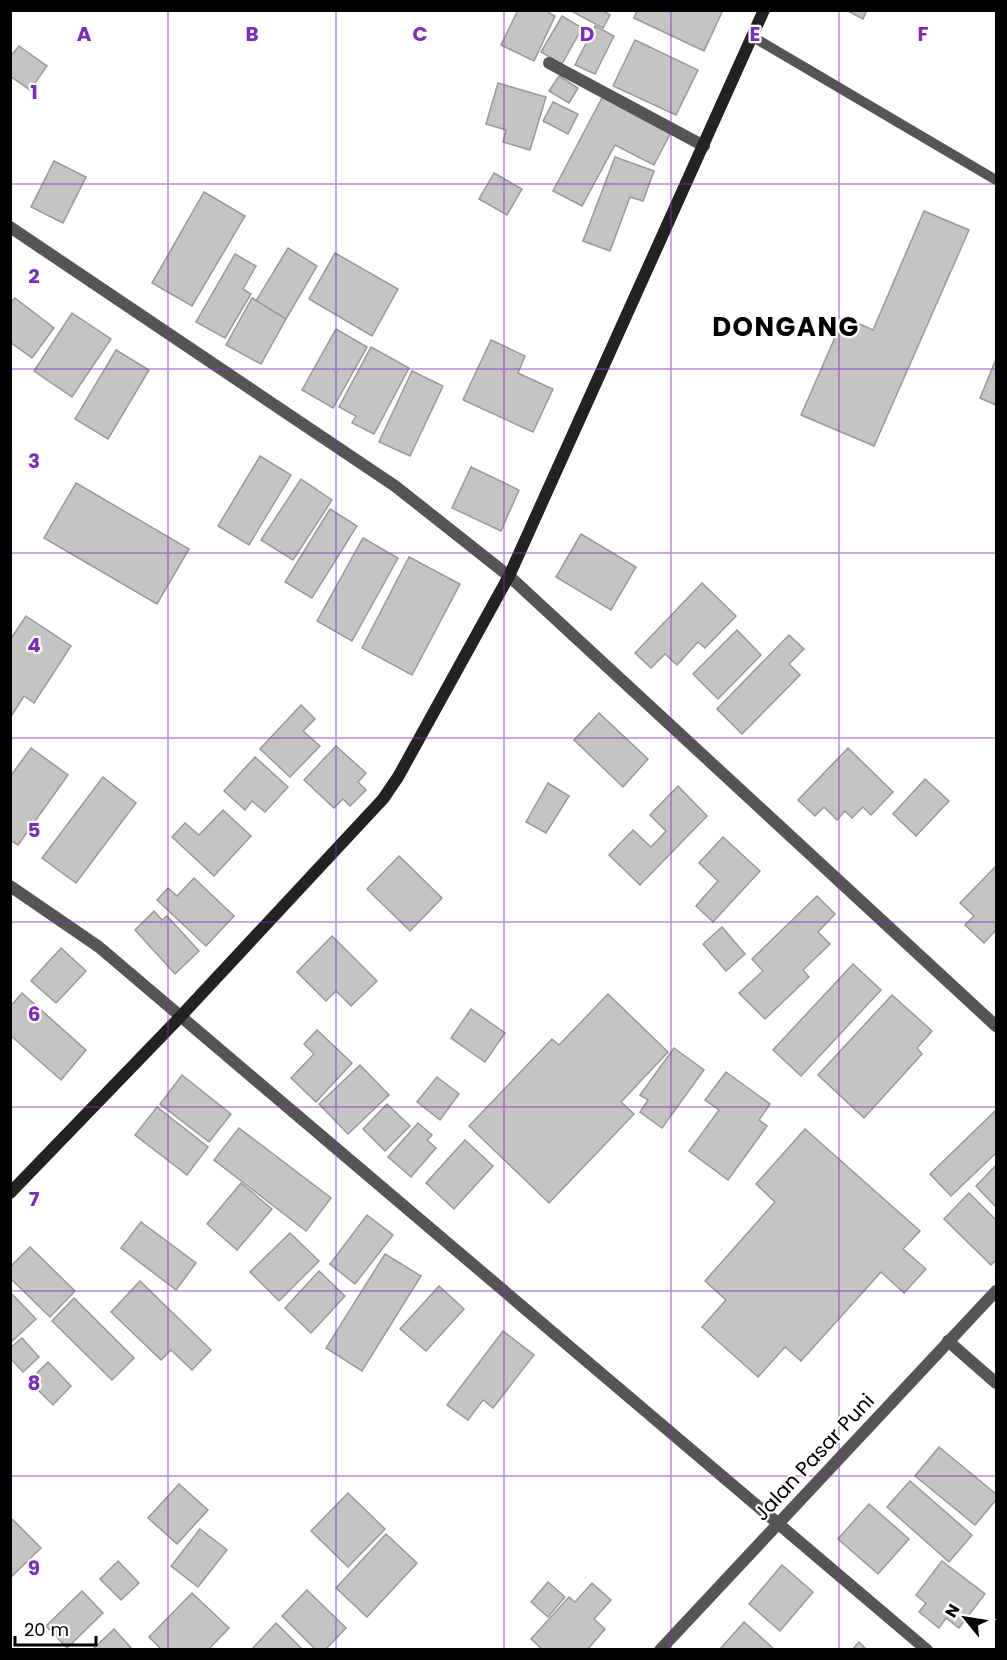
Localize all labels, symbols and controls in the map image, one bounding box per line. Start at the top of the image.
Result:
text: A [77,20,92,48]
text: B [245,20,259,48]
text: C [412,20,428,48]
text: D [580,20,594,48]
text: E [750,20,760,48]
text: F [918,20,929,48]
text: 1 [30,78,38,106]
text: 2 [28,262,40,290]
district label: DONGANG [712,309,860,345]
text: 3 [28,447,40,475]
text: 4 [27,631,41,659]
text: 5 [28,816,41,844]
text: 6 [28,1000,40,1028]
text: 7 [29,1185,40,1213]
text: 8 [28,1369,40,1397]
street label: Jalan Pasar Puni [748,1387,880,1527]
text: 9 [28,1554,40,1582]
north arrow [935,1588,995,1648]
text: N [939,1600,965,1622]
scale bar [15,1609,96,1647]
text: 20 m [24,1617,69,1642]

